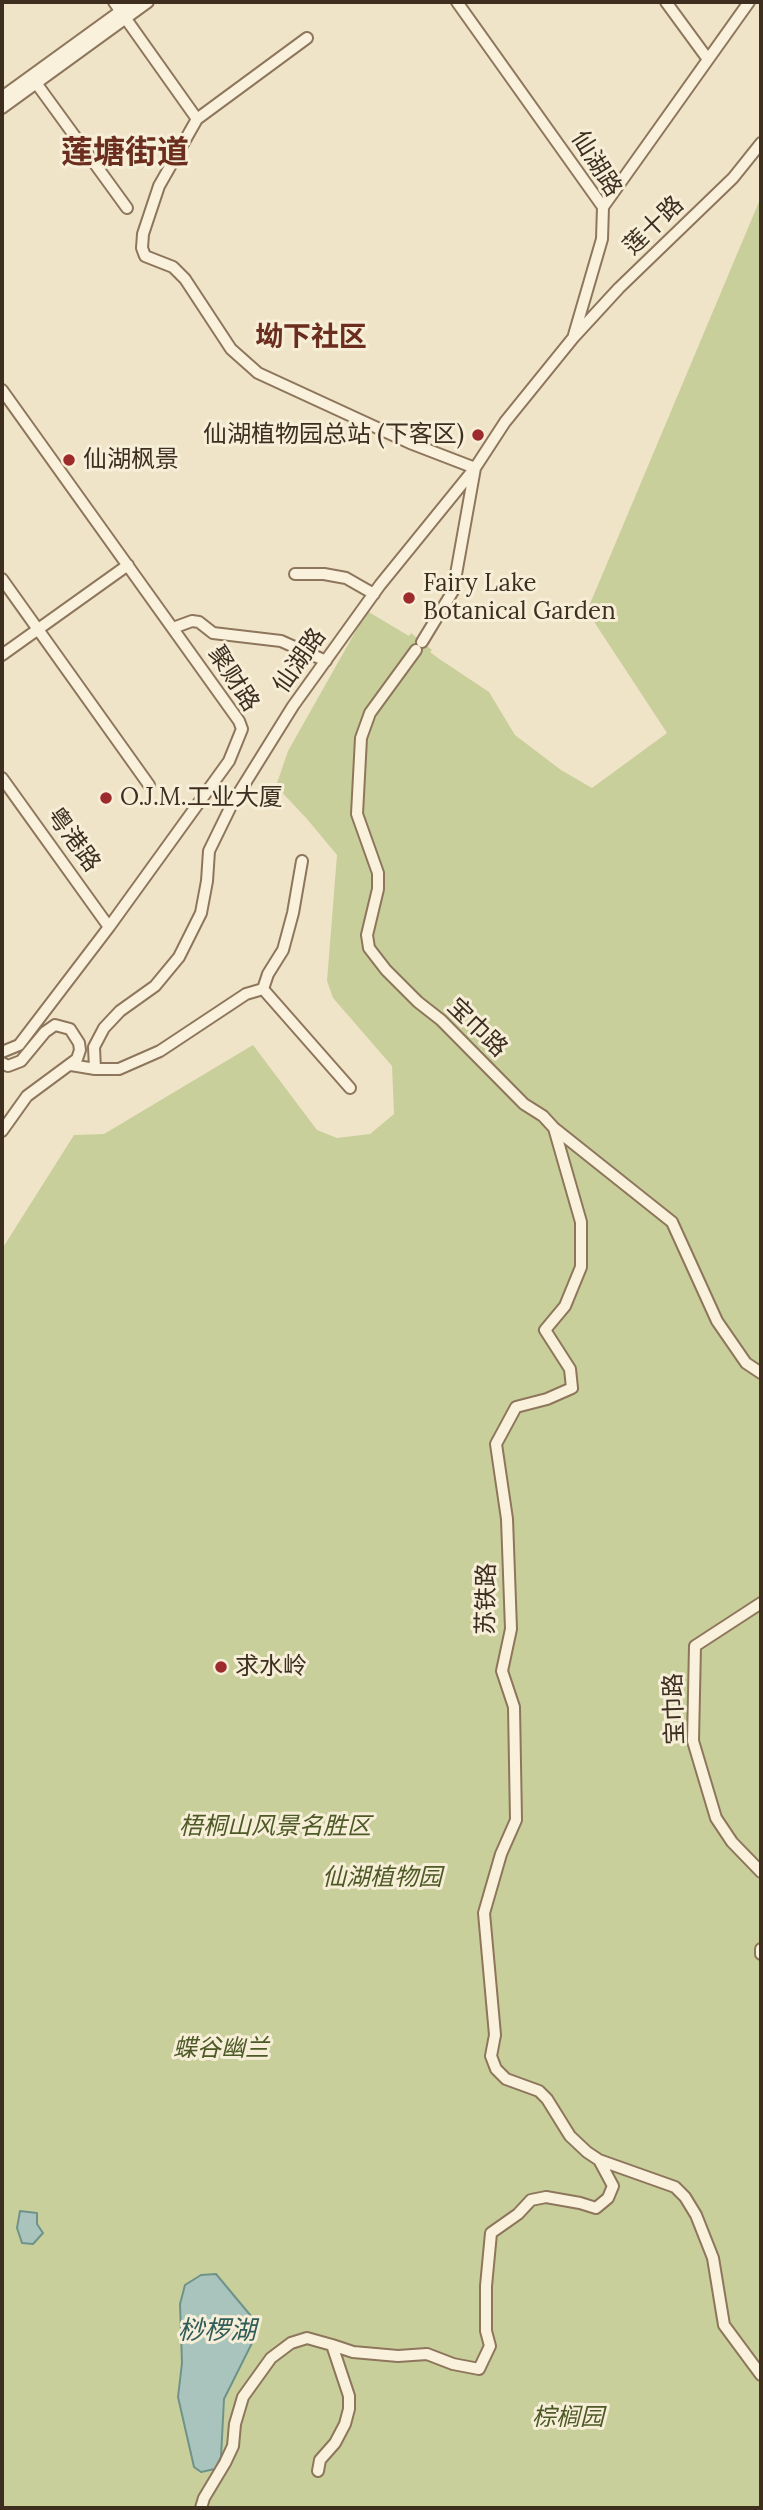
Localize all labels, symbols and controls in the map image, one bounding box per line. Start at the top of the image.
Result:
street label: 仙湖路 [565,126,627,202]
district label: 莲塘街道 [61,135,189,173]
street label: 莲十路 [618,191,690,261]
district label: 坳下社区 [255,321,367,355]
place label: 仙湖植物园总站 (下客区) [203,421,464,449]
marker: 仙湖植物园总站 (下客区) [470,427,486,443]
place label: 仙湖枫景 [83,446,179,474]
marker: 仙湖枫景 [61,452,77,468]
place label: Fairy Lake Botanical Garden [423,570,616,626]
marker: Fairy Lake Botanical Garden [401,590,417,606]
street label: 仙湖路 [268,623,332,699]
street label: 聚财路 [201,641,265,717]
place label: O.J.M.工业大厦 [120,784,283,812]
marker: O.J.M.工业大厦 [98,790,114,806]
street label: 粤港路 [40,802,106,878]
street label: 宝巾路 [441,993,513,1063]
street label: 苏铁路 [472,1563,502,1635]
place label: 求水岭 [235,1653,307,1681]
marker: 求水岭 [213,1659,229,1675]
street label: 宝巾路 [659,1673,691,1745]
park label: 梧桐山风景名胜区 [179,1813,371,1841]
park label: 仙湖植物园 [322,1864,442,1892]
park label: 蝶谷幽兰 [173,2035,269,2063]
water label: 桫椤湖 [178,2316,256,2348]
park label: 棕榈园 [532,2404,604,2432]

